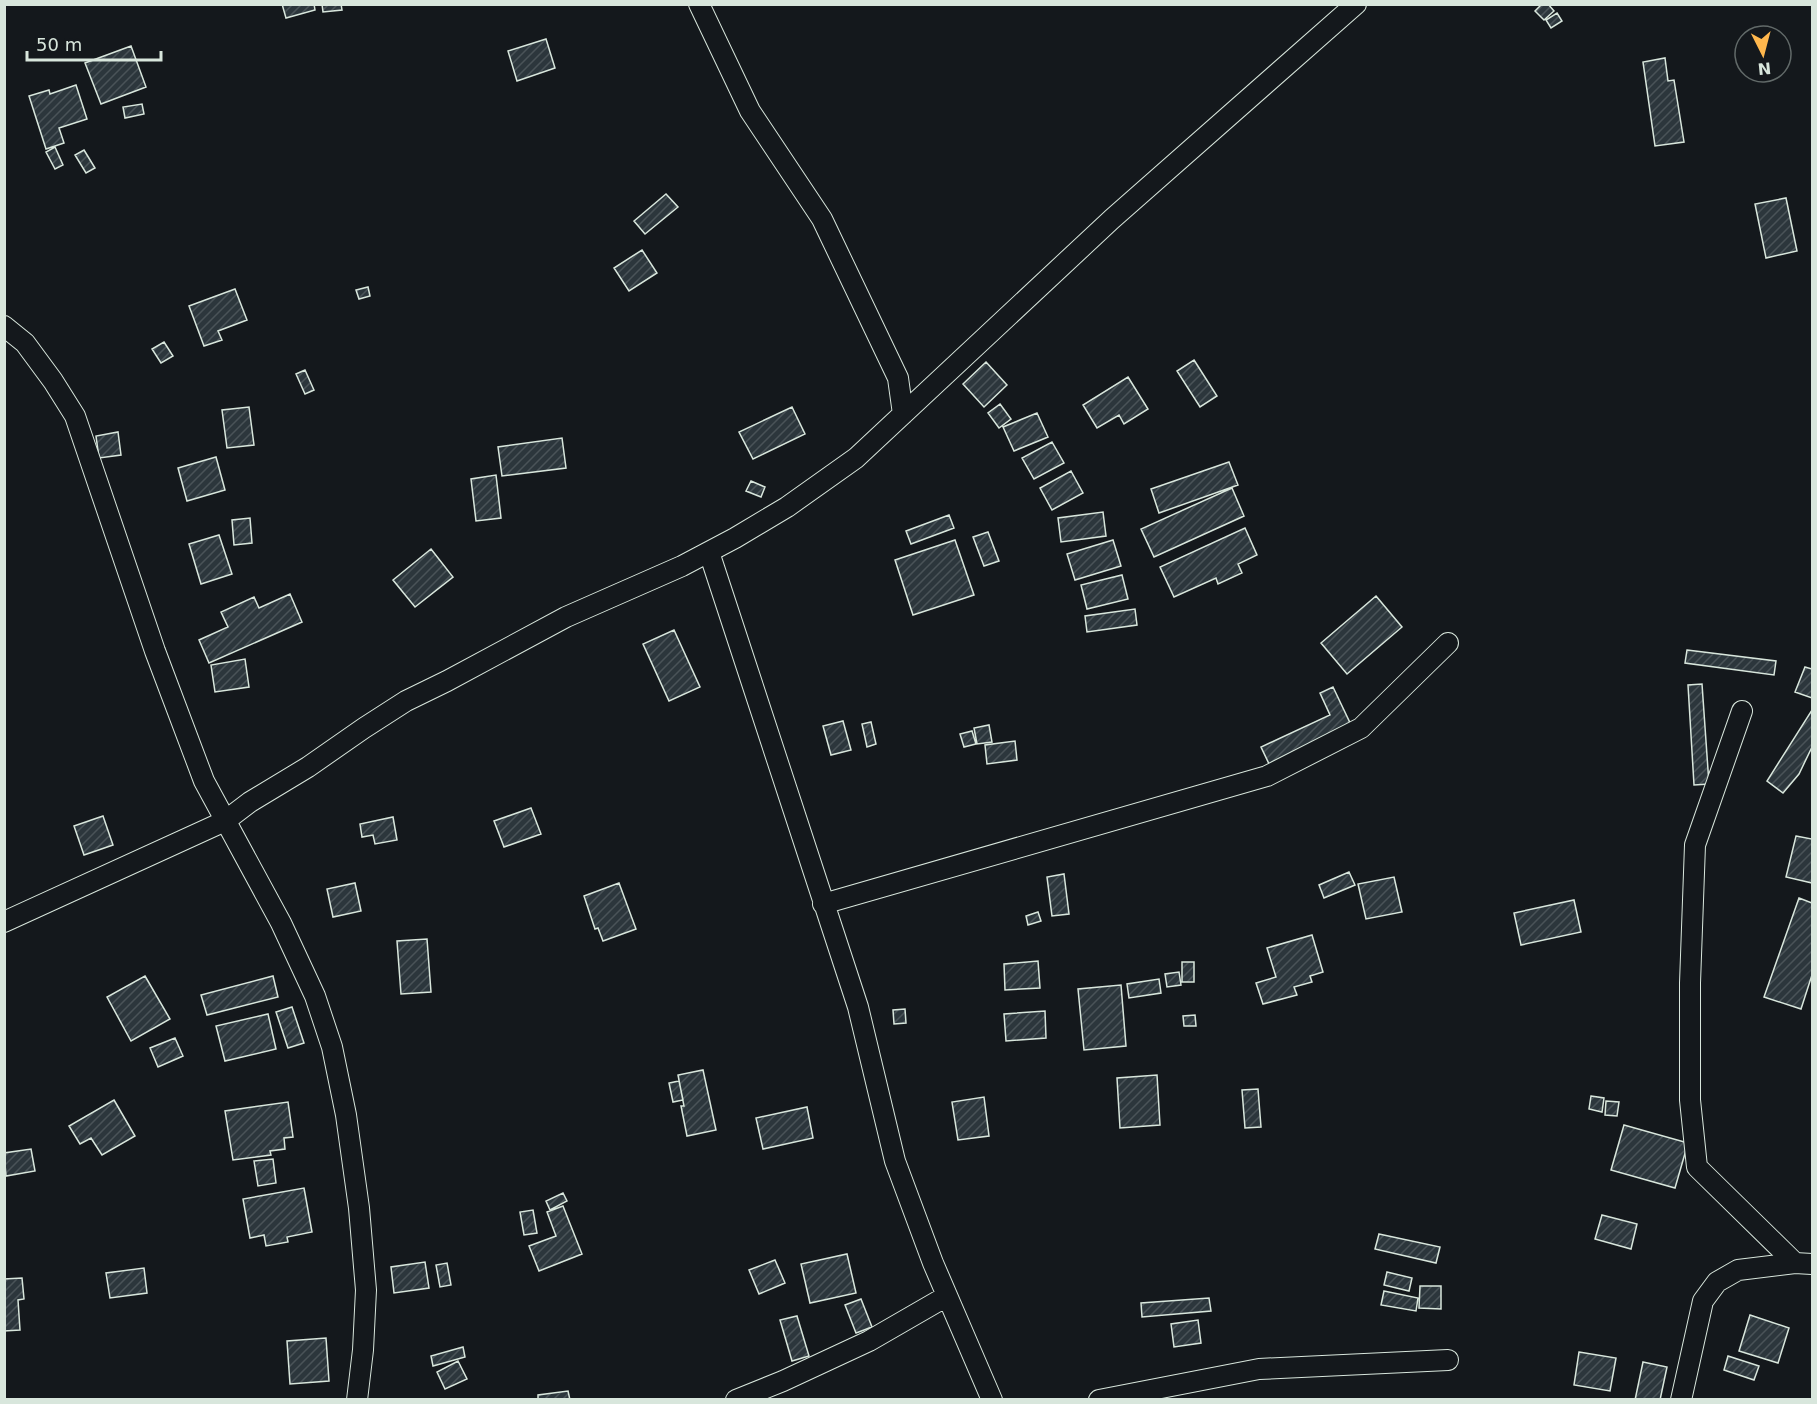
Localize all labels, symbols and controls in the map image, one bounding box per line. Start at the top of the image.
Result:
scale bar [27,24,160,62]
north arrow [1733,24,1793,84]
text: 50 m [36,34,82,55]
text: N [1757,58,1772,79]

